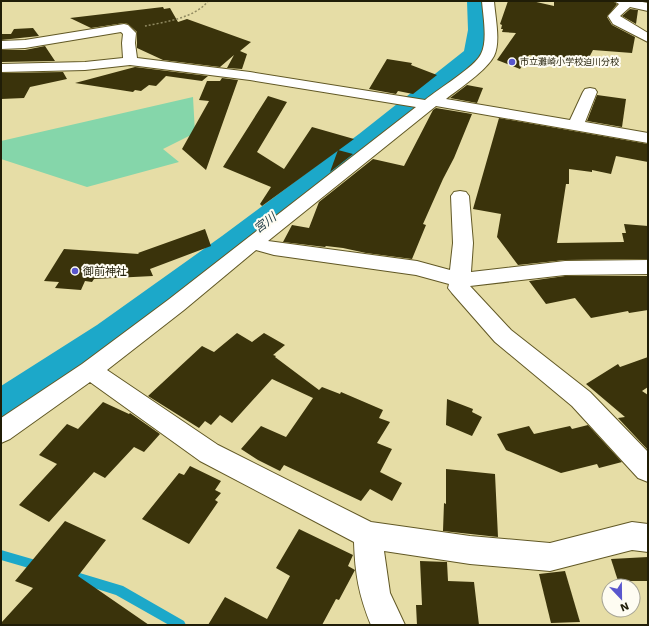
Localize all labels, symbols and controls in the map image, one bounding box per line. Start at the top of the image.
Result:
marker: 市立灘崎小学校迫川分校 [507,57,517,67]
place label: 市立灘崎小学校迫川分校 [520,57,619,67]
water label: 宮川 [251,209,280,236]
place label: 御前神社 [82,265,127,278]
marker: 御前神社 [70,266,80,276]
north arrow [601,578,641,618]
text: N [618,599,631,614]

